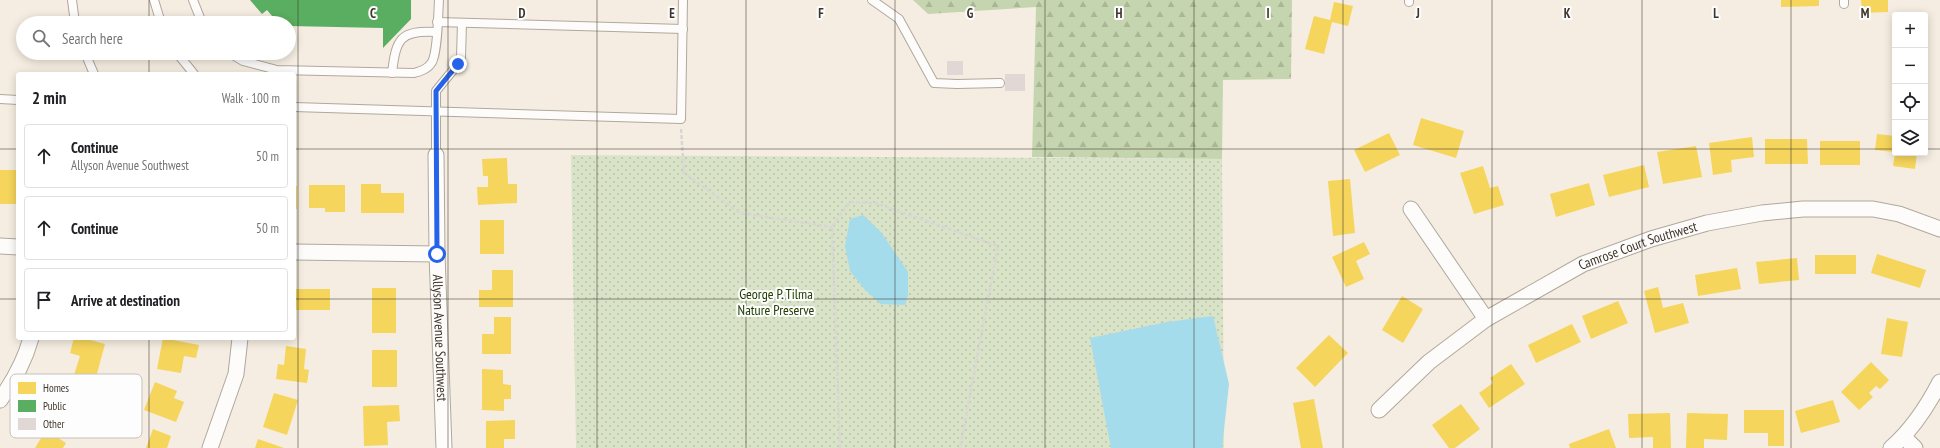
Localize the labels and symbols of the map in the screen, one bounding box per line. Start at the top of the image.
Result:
text: C [370,5,376,22]
text: D [519,5,526,22]
text: E [669,5,675,22]
text: F [818,5,824,22]
text: G [967,5,974,22]
text: H [1116,5,1123,22]
text: I [1266,5,1270,22]
text: J [1415,5,1420,22]
text: K [1564,5,1571,22]
text: L [1713,5,1719,22]
text: M [1861,5,1870,22]
route end [449,55,467,73]
street label: Camrose Court Southwest [1575,217,1699,274]
route start [428,245,446,263]
street label: Allyson Avenue Southwest [429,274,451,402]
park label: George P. Tilma Nature Preserve [738,285,815,319]
legend [10,374,142,438]
text: Homes [43,381,69,395]
text: Public [43,399,66,413]
text: Other [43,417,64,431]

